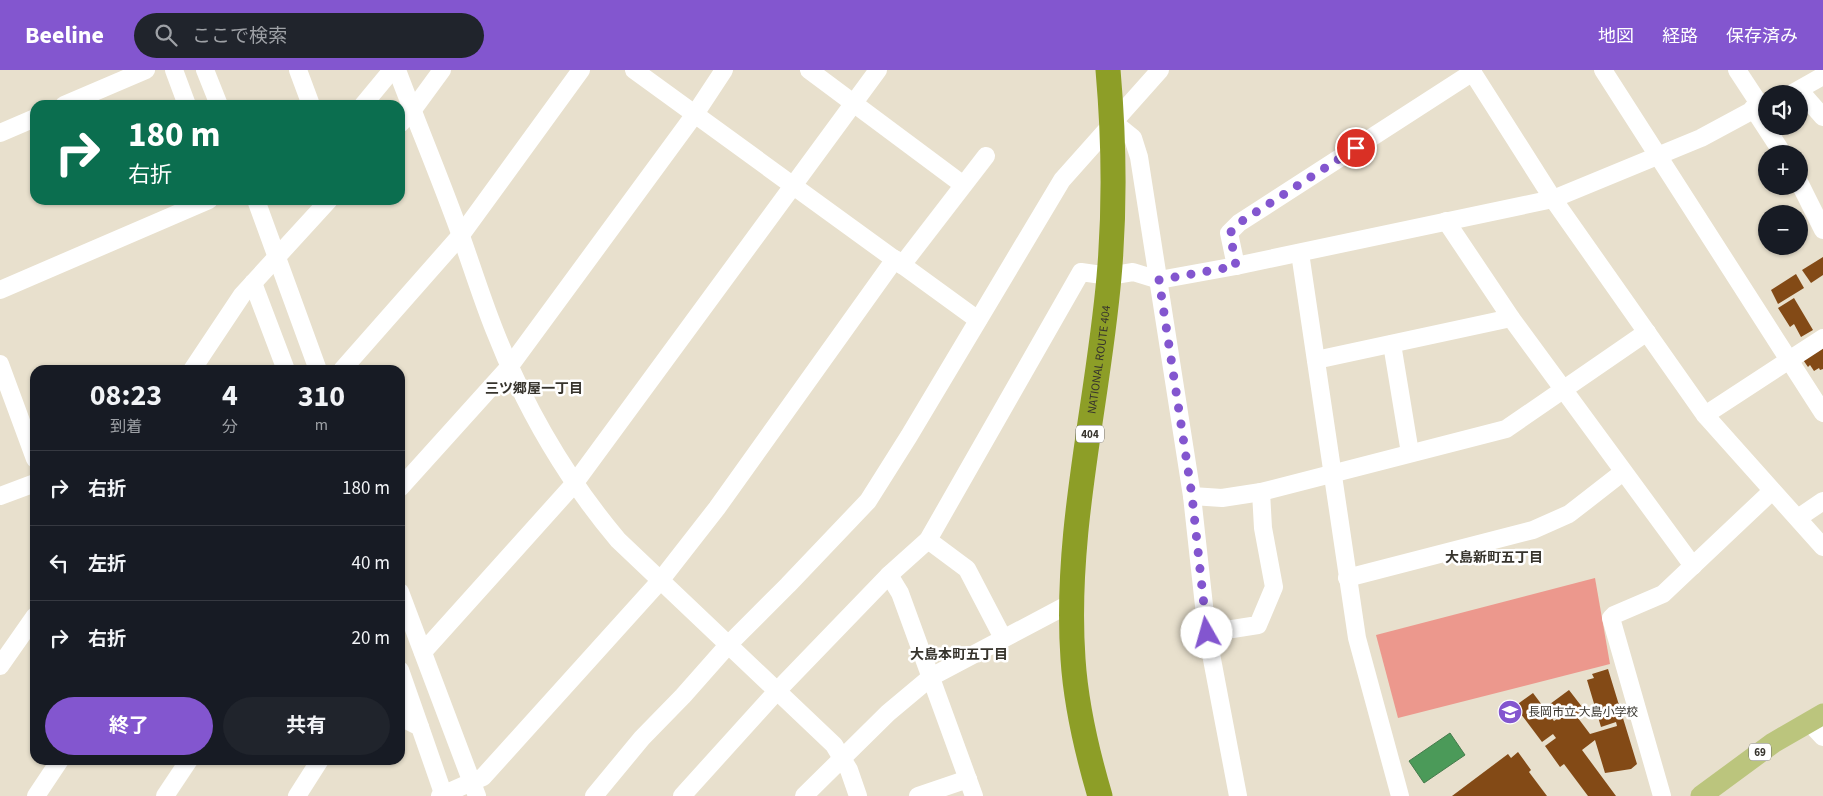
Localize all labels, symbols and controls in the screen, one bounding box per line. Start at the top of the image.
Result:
search box [134,13,484,58]
text: Beeline [25,18,104,53]
icon: search [152,21,180,49]
text: ここで検索 [192,23,287,50]
text: 地図 [1598,24,1634,49]
text: 経路 [1662,24,1698,49]
text: 保存済み [1726,24,1798,49]
map controls [1758,85,1808,255]
button: sound [1758,85,1808,135]
text: 180 m [128,110,220,160]
icon: right [45,120,110,185]
pin [1335,127,1377,169]
icon: arrive [1342,134,1370,162]
button: + [1758,145,1808,195]
text: 右折 [128,159,172,191]
button: − [1758,205,1808,255]
street label: NATIONAL ROUTE 404 [1083,304,1115,415]
text: 08:23 [90,374,162,417]
text: 4 [222,374,238,417]
text: 310 [298,375,345,418]
district label: 三ツ郷屋一丁目 [485,379,583,399]
text: m [315,414,328,436]
text: 到着 [110,416,142,438]
text: 分 [222,416,238,438]
road number: 404 [1076,426,1104,442]
icon: right [45,474,73,502]
text: 180 m [342,475,390,502]
text: 右折 [88,476,126,503]
district label: 大島新町五丁目 [1445,548,1543,568]
icon: left [45,549,73,577]
text: 40 m [352,550,390,577]
text: 左折 [88,551,126,578]
position arrow [1180,606,1232,658]
icon: right [45,624,73,652]
text: 20 m [352,625,390,652]
text: 右折 [88,626,126,653]
district label: 大島本町五丁目 [910,645,1008,665]
button: 終了 [45,697,213,755]
button: 共有 [223,697,390,755]
school or university icon: 長岡市立 大島小学校 [1497,699,1523,725]
place label: 長岡市立 大島小学校 [1528,704,1638,721]
road number: 69 [1749,744,1771,760]

